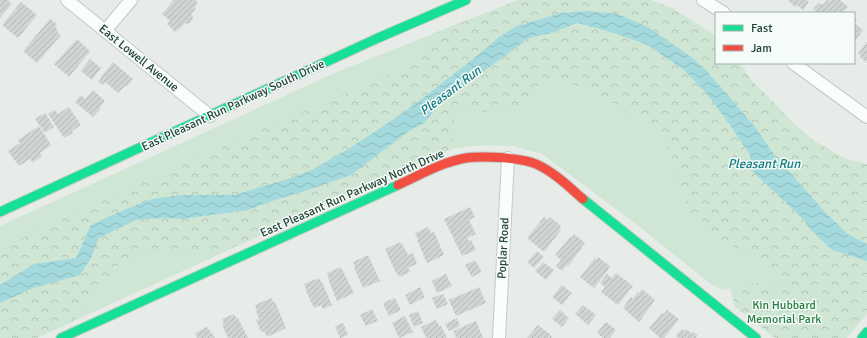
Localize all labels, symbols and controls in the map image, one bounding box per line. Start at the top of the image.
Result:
legend [715,12,855,64]
text: Fast [751,21,772,36]
street label: East Lowell Avenue [96,22,182,95]
text: Jam [751,41,772,56]
street label: East Pleasant Run Parkway South Drive [139,56,327,155]
water label: Pleasant Run [417,62,485,119]
street label: East Pleasant Run Parkway North Drive [258,146,446,241]
water label: Pleasant Run [728,156,801,172]
street label: Poplar Road [494,217,513,279]
park label: Kin Hubbard Memorial Park [747,298,821,327]

